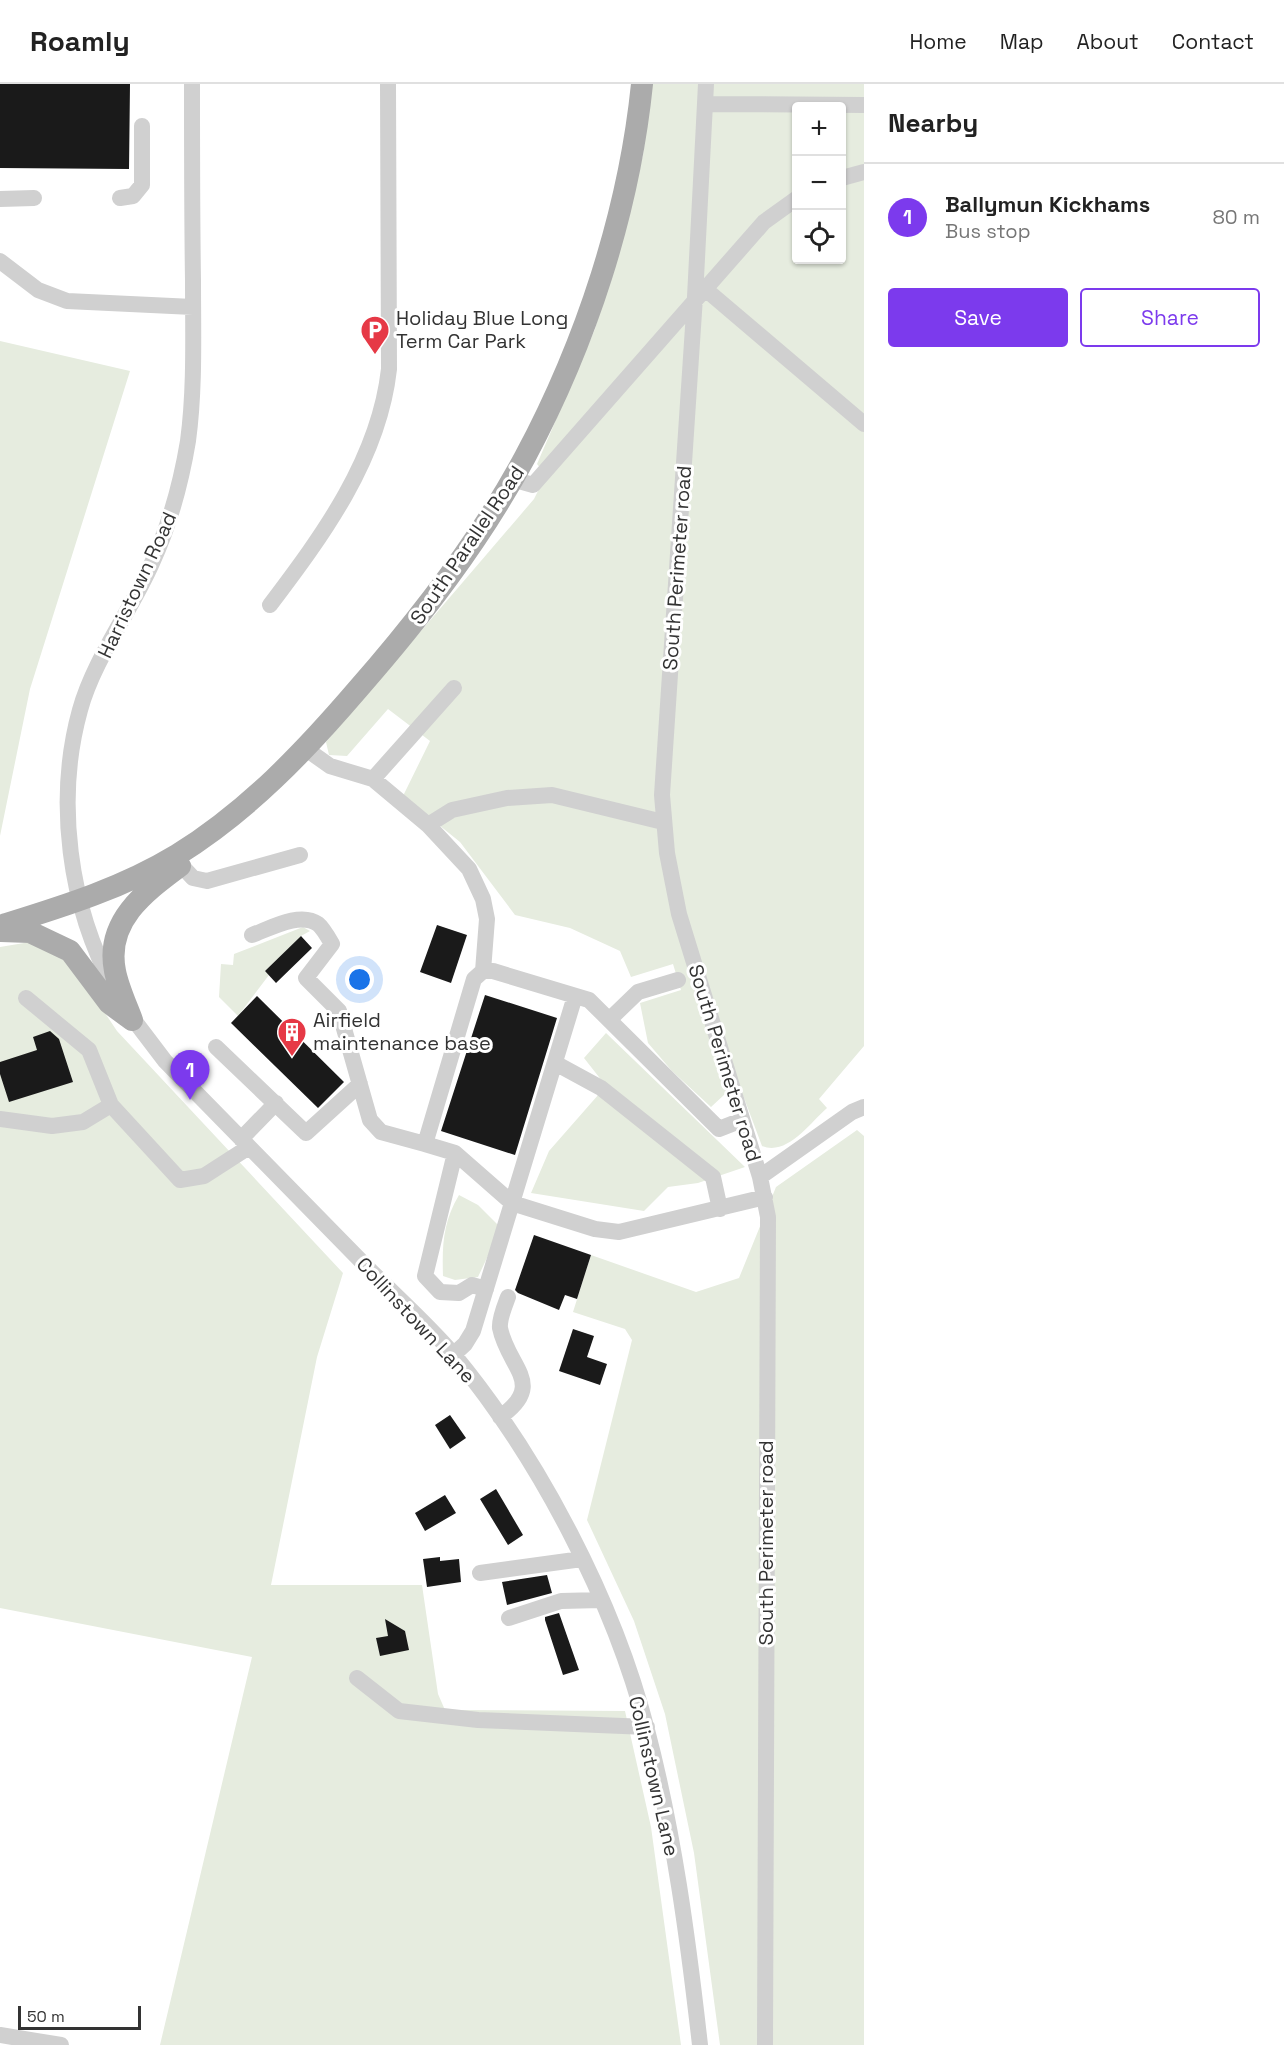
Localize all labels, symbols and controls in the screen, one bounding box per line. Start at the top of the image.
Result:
text: Roamly [30,23,130,59]
text: Home [909,28,967,55]
text: Map [1000,28,1044,55]
text: About [1077,28,1139,55]
text: Contact [1172,28,1254,55]
map controls [792,102,846,264]
button: + [792,102,846,156]
text: Nearby [888,106,978,140]
button: − [792,156,846,210]
text: Ballymun Kickhams [945,190,1150,218]
text: 1 [903,204,912,230]
text: 80 m [1212,204,1260,230]
button: locate [792,210,846,264]
text: Bus stop [945,218,1031,244]
button: Save [888,288,1068,347]
button: Share [1080,288,1260,347]
place label: Holiday Blue Long Term Car Park [396,305,568,354]
parking icon: Holiday Blue Long Term Car Park [359,314,391,356]
street label: South Parallel Road [404,461,530,629]
street label: South Perimeter road [657,465,697,671]
street label: Harristown Road [92,508,182,662]
street label: South Perimeter road [683,961,767,1165]
your location [345,965,374,994]
place label: Airfield maintenance base [313,1007,491,1056]
building icon: Airfield maintenance base [276,1016,308,1058]
pin: 1 [170,1050,210,1100]
street label: Collinstown Lane [351,1251,481,1389]
street label: South Perimeter road [753,1440,779,1646]
street label: Collinstown Lane [623,1693,685,1859]
scale bar [18,2003,141,2030]
text: 50 m [27,2006,65,2027]

